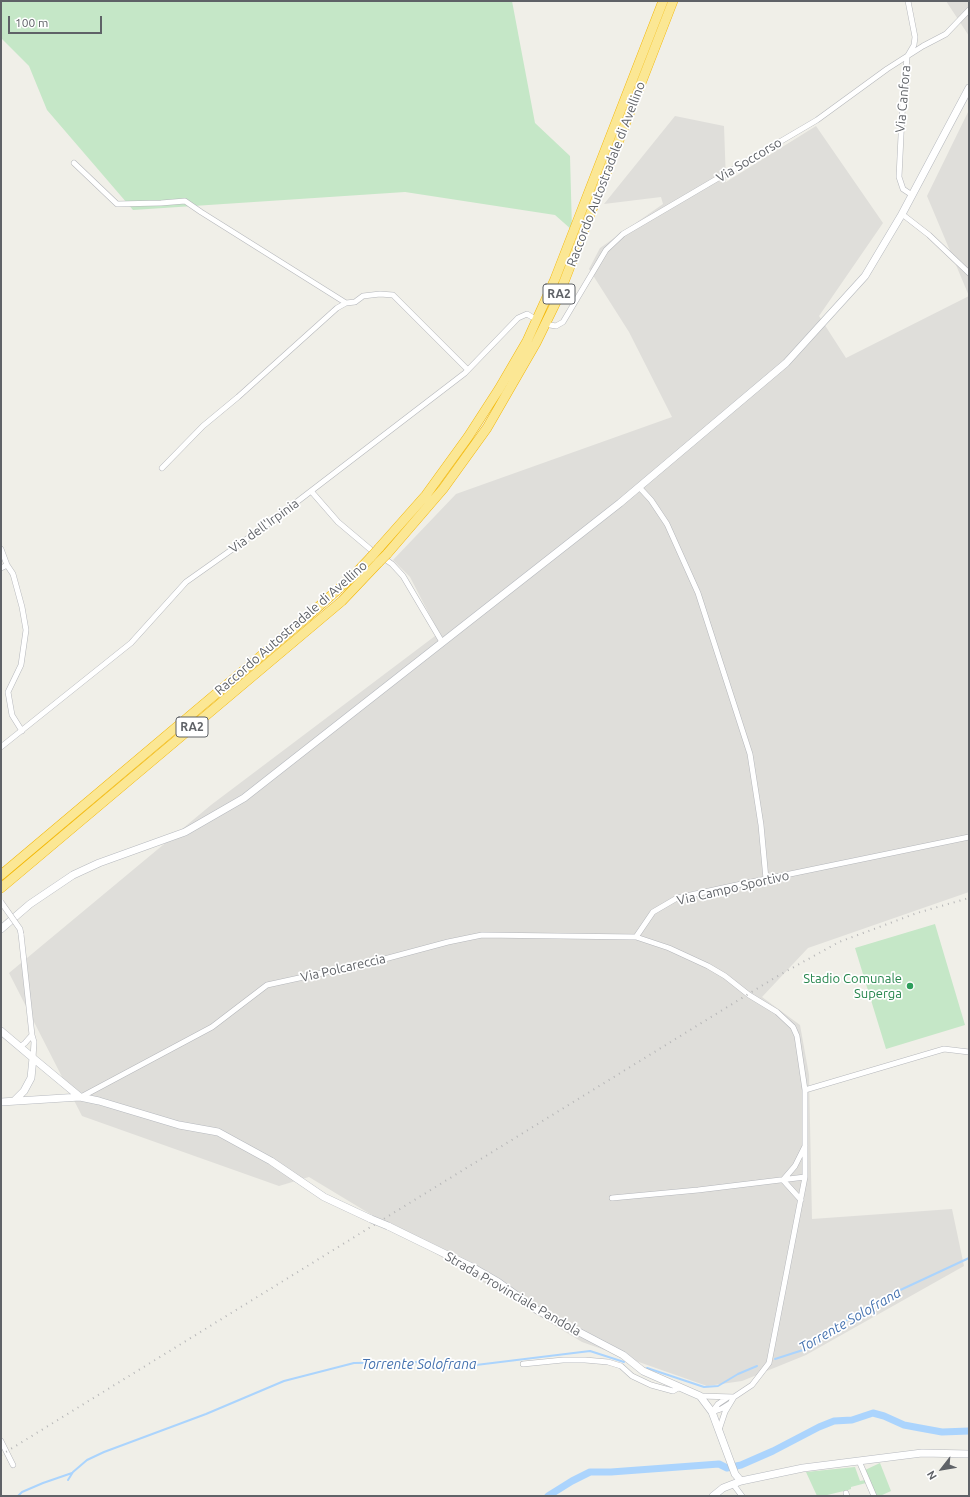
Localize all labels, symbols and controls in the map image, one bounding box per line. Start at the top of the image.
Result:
scale bar [10,8,104,34]
text: 100 m [15,16,48,29]
street label: Via Canfora [892,65,914,133]
street label: Raccordo Autostradale di Avellino [563,79,649,269]
street label: Via Soccorso [713,134,785,186]
road number: RA2 [543,284,575,304]
street label: Via dell'Irpinia [226,495,302,557]
street label: Raccordo Autostradale di Avellino [212,558,370,698]
road number: RA2 [176,717,208,737]
street label: Via Campo Sportivo [675,868,791,908]
street label: Via Polcareccia [299,951,387,985]
place label: Stadio Comunale Superga [803,971,902,1002]
marker: Stadio Comunale Superga [905,981,915,991]
street label: Strada Provinciale Pandola [442,1249,584,1339]
water label: Torrente Solofrana [796,1284,904,1356]
water label: Torrente Solofrana [361,1356,477,1372]
north arrow [922,1449,962,1489]
text: N [924,1469,939,1482]

